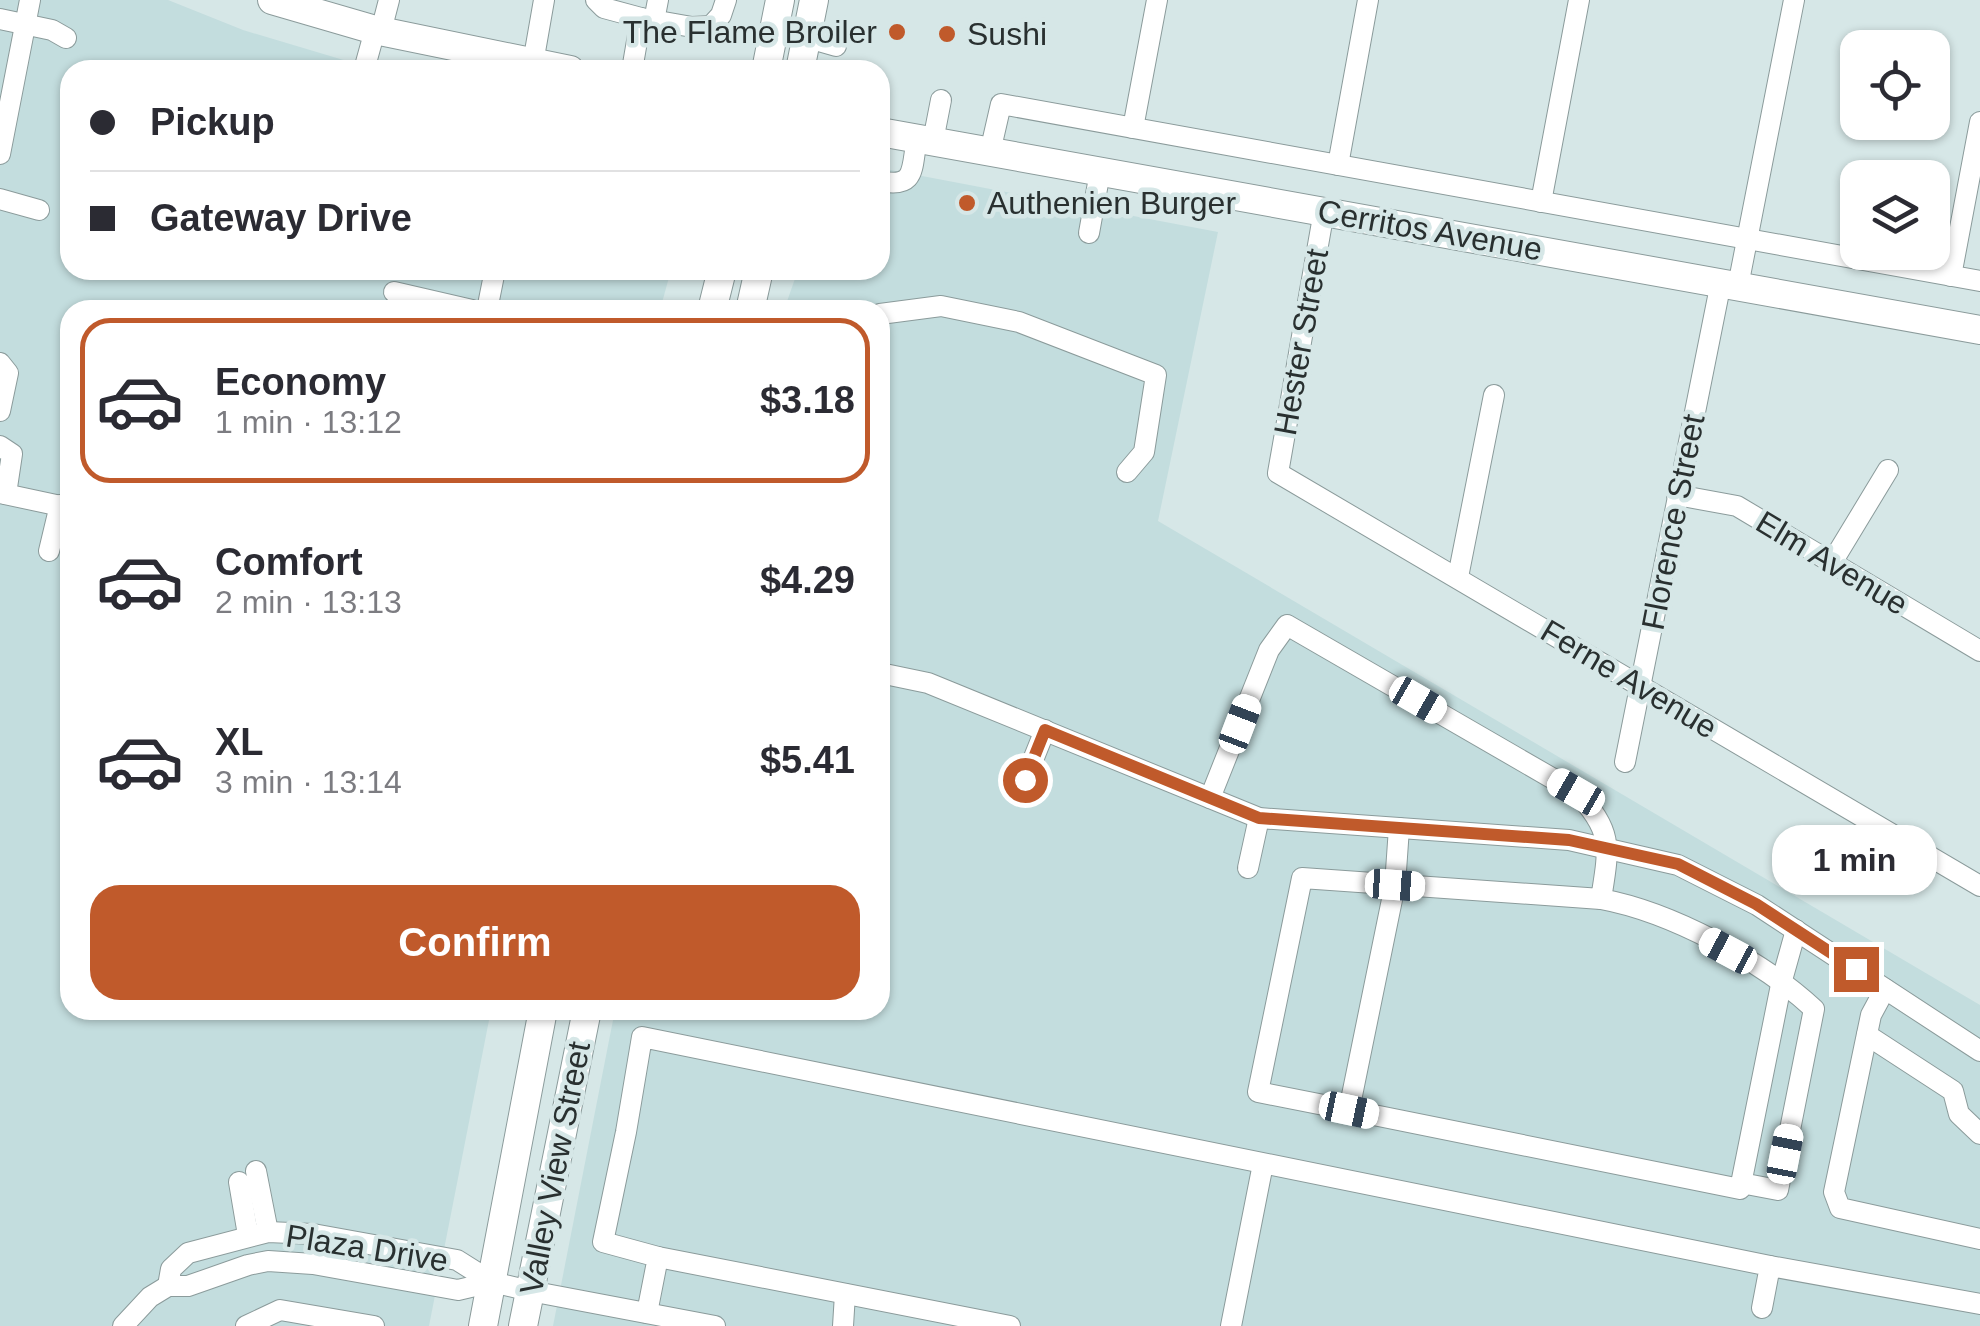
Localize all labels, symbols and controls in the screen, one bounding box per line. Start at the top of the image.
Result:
place label: The Flame Broiler [623,14,877,50]
place label: Sushi [967,16,1047,52]
marker: The Flame Broiler [886,21,908,43]
marker: Sushi [936,23,958,45]
map controls [1840,30,1950,270]
button: locate [1840,30,1950,140]
text: Pickup [150,101,275,143]
button: layers [1840,160,1950,270]
place label: Authenien Burger [987,185,1236,221]
marker: Authenien Burger [956,192,978,214]
street label: Cerritos Avenue [1315,193,1545,267]
text: Gateway Drive [150,197,412,239]
street label: Hester Street [1267,246,1335,438]
icon: car [95,356,185,446]
text: Economy [215,361,386,403]
text: $3.18 [760,379,855,421]
text: 1 min · 13:12 [215,404,402,440]
street label: Florence Street [1634,411,1712,633]
street label: Elm Avenue [1750,504,1914,622]
icon: car [95,536,185,626]
text: Comfort [215,541,363,583]
text: $4.29 [760,559,855,601]
text: 2 min · 13:13 [215,584,402,620]
street label: Ferne Avenue [1535,612,1723,746]
car [1385,672,1451,728]
car [1215,691,1265,757]
icon: car [95,716,185,806]
text: XL [215,721,264,763]
text: $5.41 [760,739,855,781]
route start [1003,758,1048,803]
text: 3 min · 13:14 [215,764,402,800]
car [1543,764,1609,820]
callout: 1 min [1774,824,1938,894]
text: 1 min [1813,842,1896,878]
car [1364,868,1426,902]
button: Confirm [90,885,860,1000]
car [1694,924,1762,978]
route end [1834,947,1879,992]
street label: Valley View Street [513,1038,597,1297]
car [1317,1089,1381,1131]
car [1765,1122,1805,1186]
street label: Plaza Drive [283,1217,451,1279]

